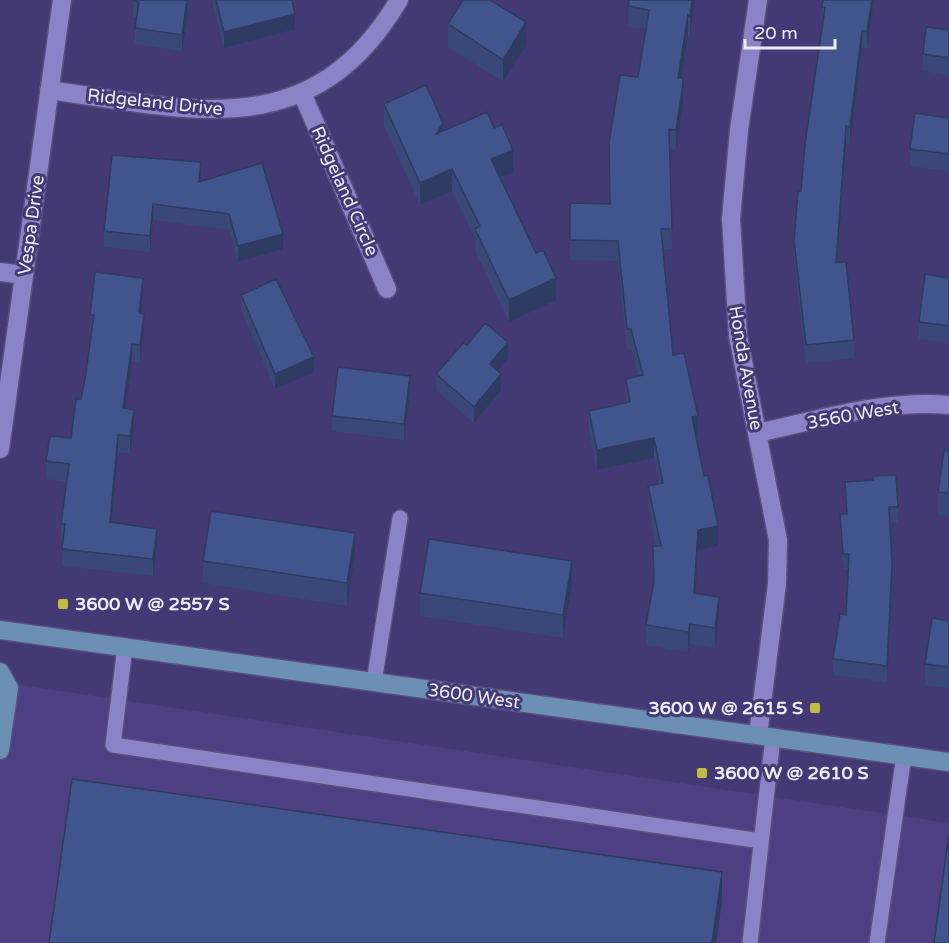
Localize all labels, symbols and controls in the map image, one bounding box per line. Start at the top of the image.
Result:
scale bar [745,12,835,50]
text: 20 m [754,22,798,44]
street label: Ridgeland Drive [86,84,224,120]
street label: Ridgeland Circle [307,123,383,259]
street label: Vespa Drive [13,174,49,276]
street label: Honda Avenue [724,304,768,432]
street label: 3560 West [805,396,901,434]
place label: 3600 W @ 2557 S [75,593,230,615]
marker: 3600 W @ 2557 S [56,597,70,611]
street label: 3600 West [426,679,522,713]
place label: 3600 W @ 2615 S [648,697,803,719]
marker: 3600 W @ 2615 S [808,701,822,715]
place label: 3600 W @ 2610 S [714,762,869,784]
marker: 3600 W @ 2610 S [695,766,709,780]

